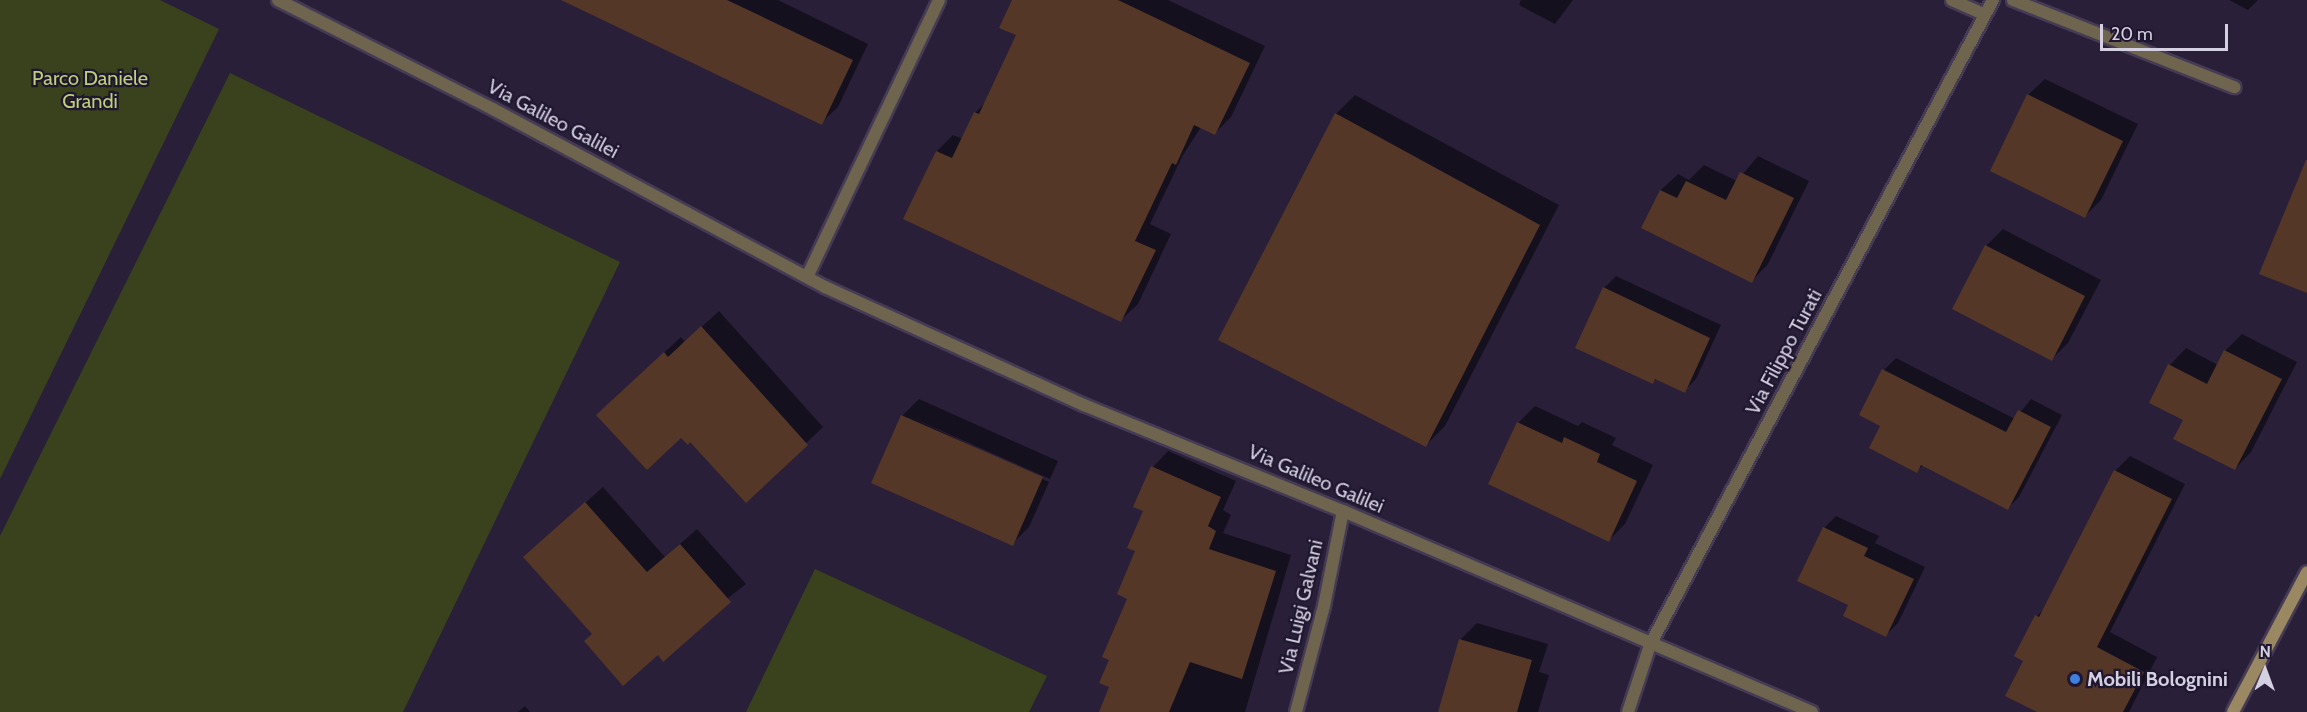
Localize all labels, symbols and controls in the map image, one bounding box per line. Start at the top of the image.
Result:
scale bar [2103,12,2230,50]
text: 20 m [2111,23,2153,45]
park label: Parco Daniele Grandi [32,67,148,114]
street label: Via Galileo Galilei [483,74,623,164]
street label: Via Filippo Turati [1741,285,1827,419]
street label: Via Galileo Galilei [1245,440,1387,518]
street label: Via Luigi Galvani [1274,537,1328,677]
north arrow [2235,640,2295,700]
text: N [2260,642,2271,661]
place label: Mobili Bolognini [2087,667,2228,691]
marker: Mobili Bolognini [2068,672,2082,686]

